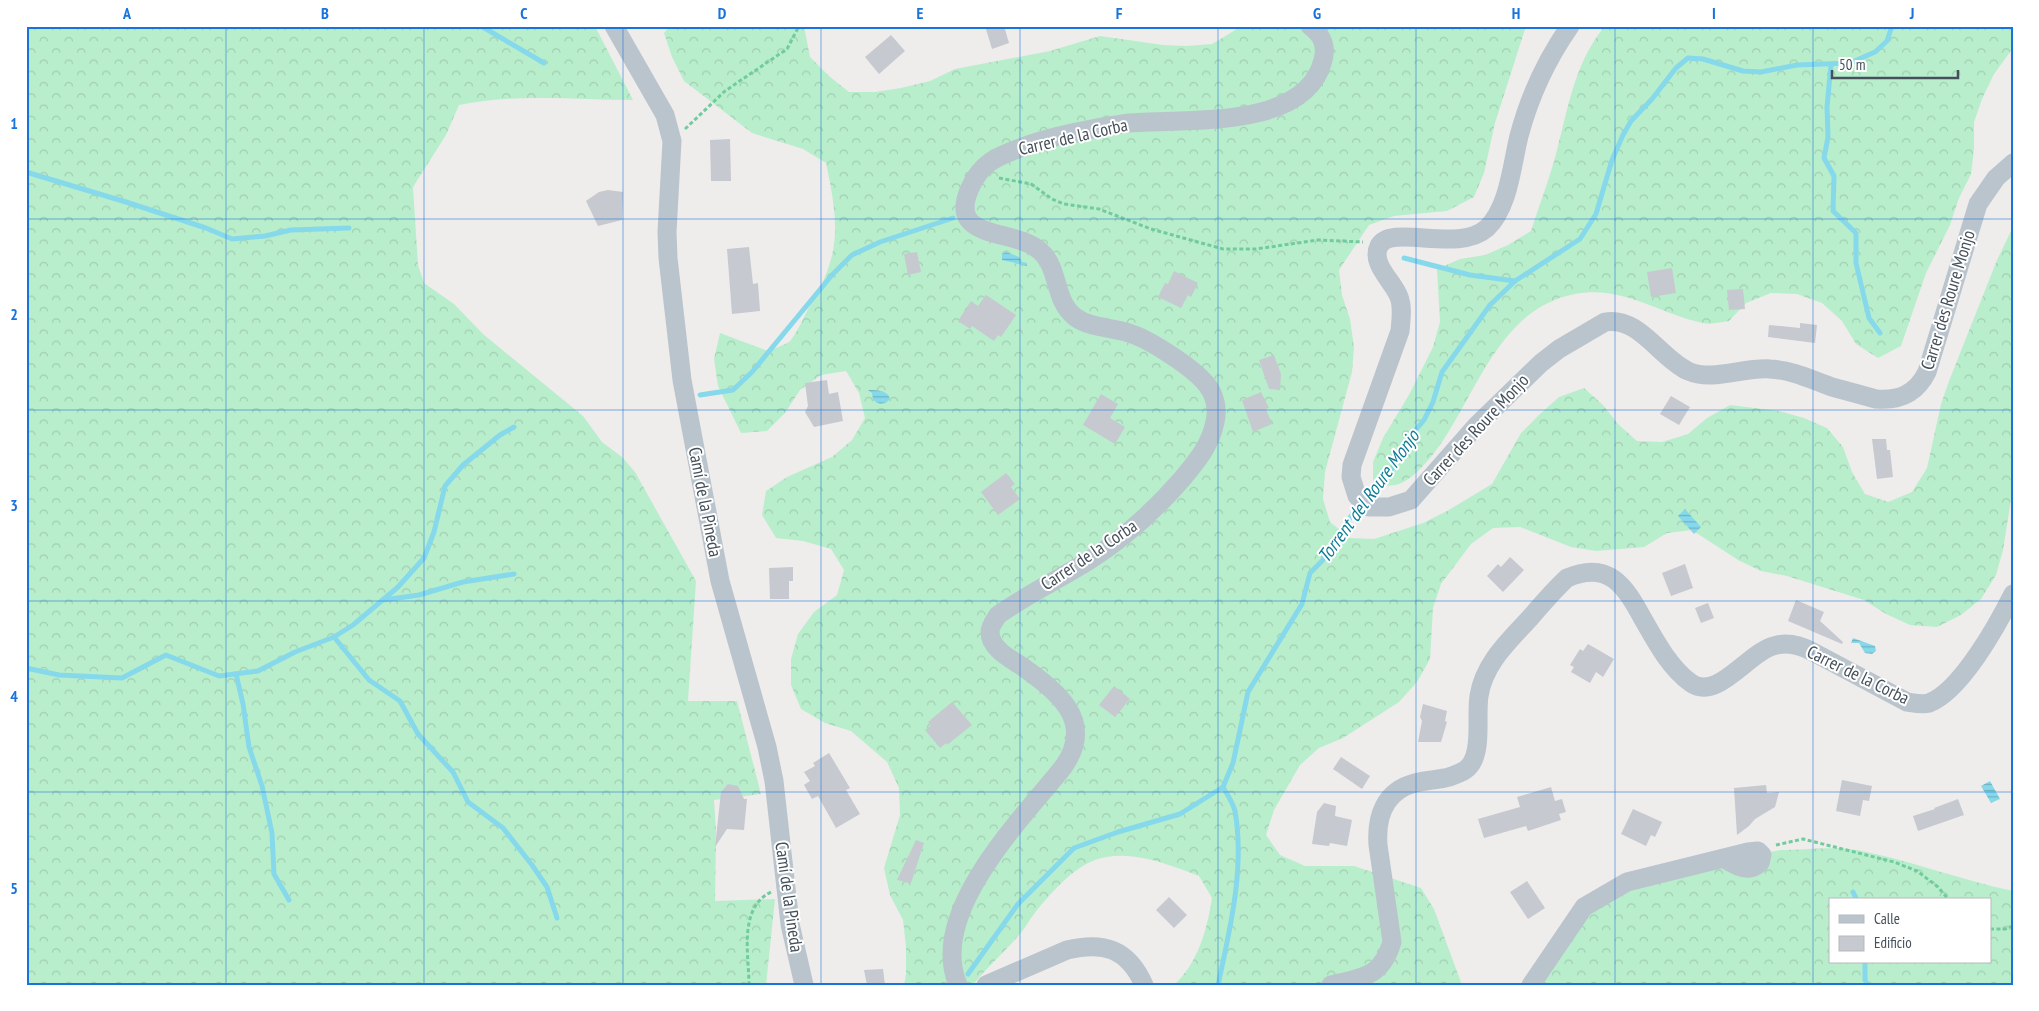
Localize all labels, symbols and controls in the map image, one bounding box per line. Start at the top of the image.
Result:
text: A [122,3,132,23]
text: B [321,3,329,23]
text: C [520,3,528,23]
text: D [718,3,727,23]
text: E [917,3,924,23]
text: F [1116,3,1123,23]
text: G [1313,3,1321,23]
text: H [1512,3,1520,23]
text: I [1712,3,1716,23]
text: J [1909,3,1914,23]
scale bar [1832,48,1958,80]
text: 50 m [1839,55,1865,74]
text: 1 [10,113,18,133]
street label: Carrer de la Corba [1016,113,1130,160]
street label: Carrer des Roure Monjo [1915,227,1980,372]
text: 2 [10,304,18,324]
street label: Carrer des Roure Monjo [1418,369,1534,490]
water label: Torrent del Roure Monjo [1312,424,1425,567]
street label: Camí de la Pineda [684,445,727,559]
text: 3 [10,495,18,515]
street label: Carrer de la Corba [1036,514,1141,595]
street label: Carrer de la Corba [1803,640,1913,709]
text: 4 [10,686,18,706]
street label: Camí de la Pineda [770,840,809,954]
text: 5 [10,878,18,898]
legend [1829,898,1992,964]
text: Calle [1874,909,1900,928]
text: Edificio [1874,933,1912,952]

